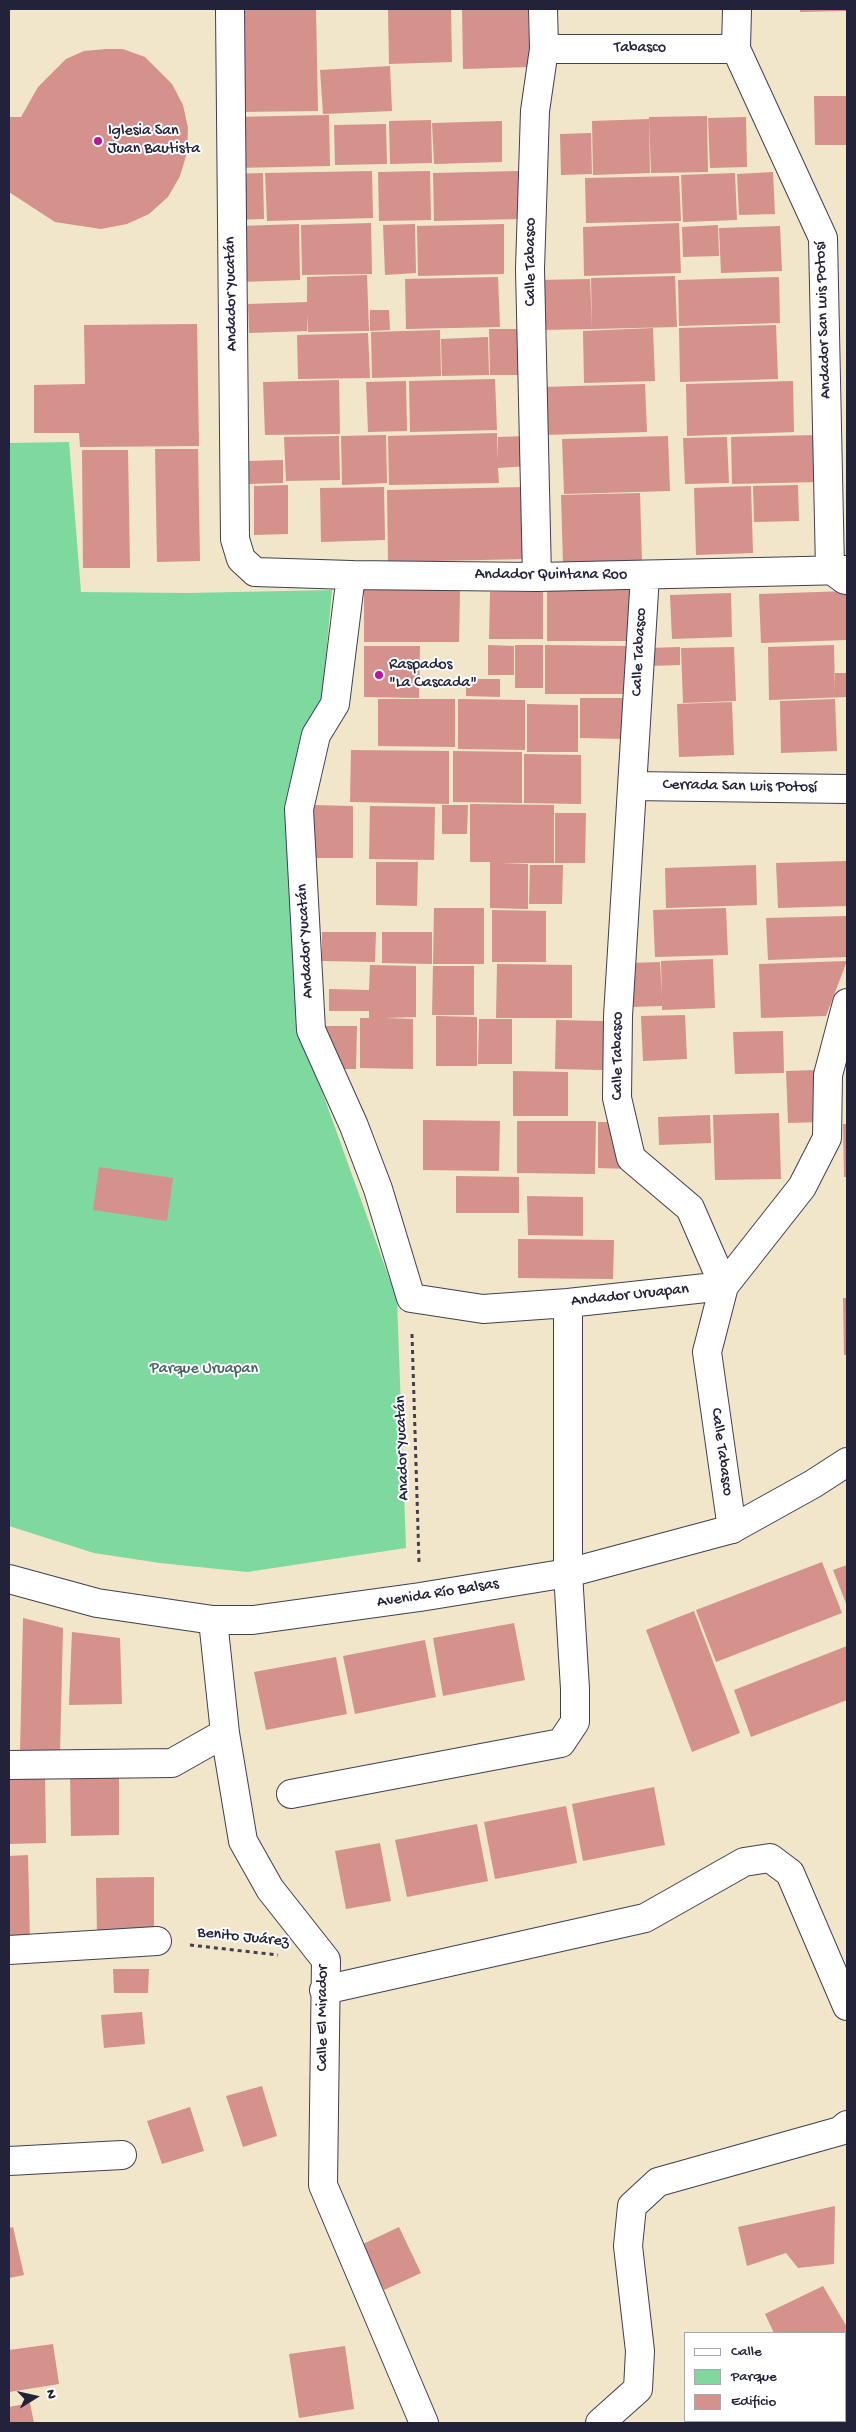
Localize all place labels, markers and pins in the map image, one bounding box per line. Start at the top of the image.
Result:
place label: Iglesia San Juan Bautista [108,122,200,160]
marker: Iglesia San Juan Bautista [92,135,104,147]
place label: Raspados "La Cascada" [389,656,477,694]
marker: Raspados "La Cascada" [373,669,385,681]

